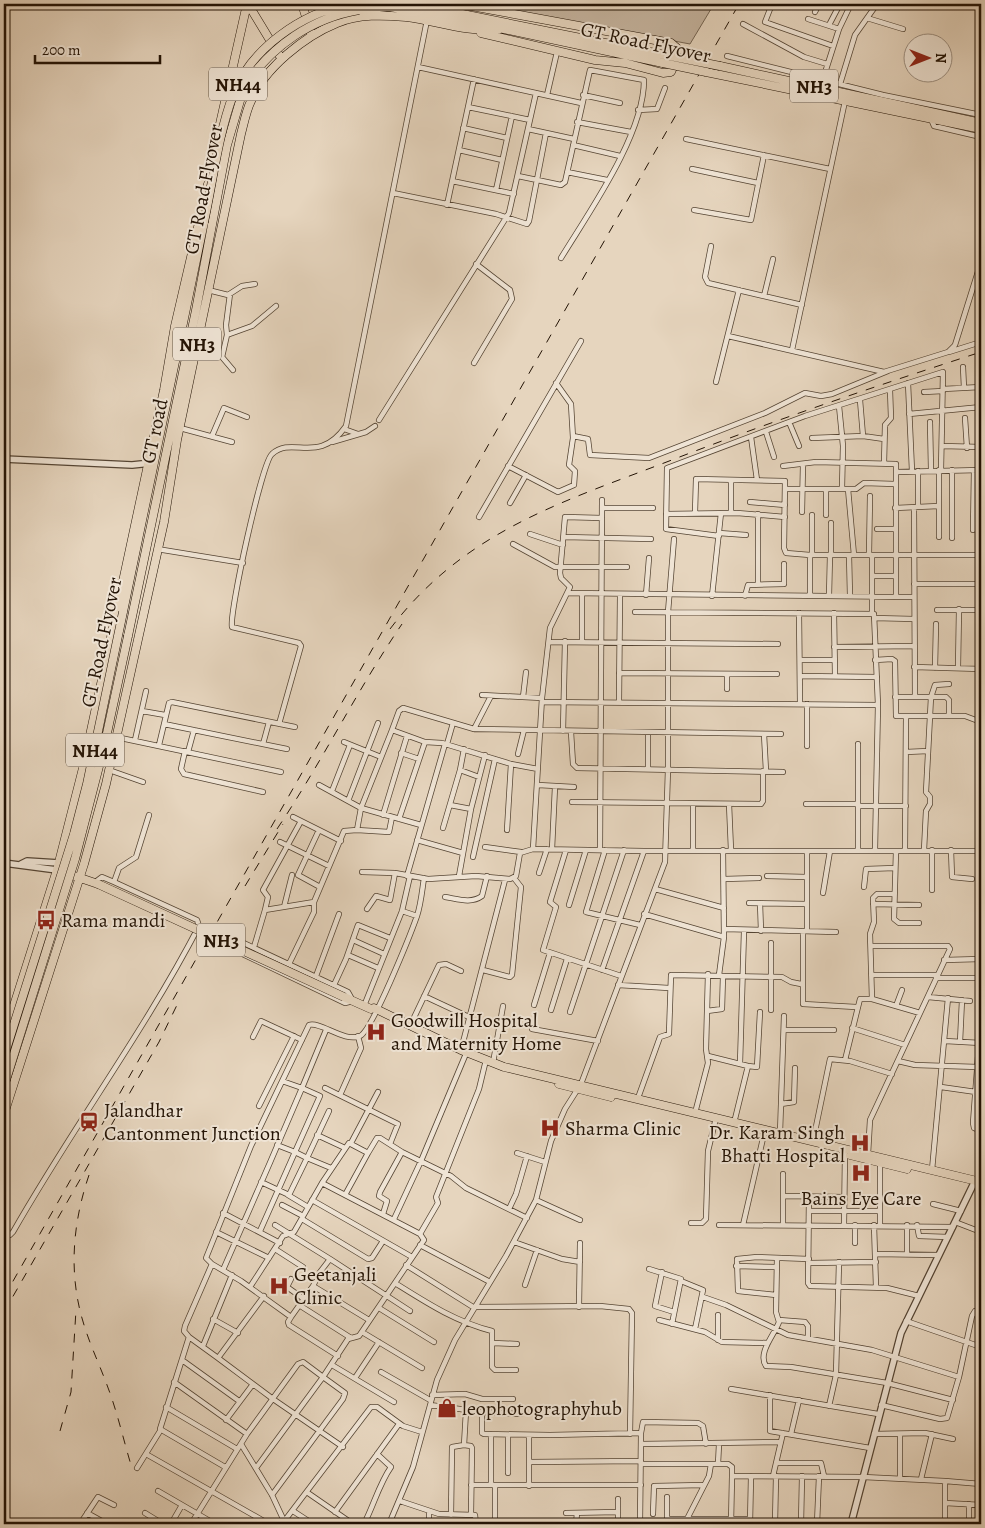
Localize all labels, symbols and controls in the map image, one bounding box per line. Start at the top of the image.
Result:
street label: GT Road Flyover [578,16,714,70]
scale bar [35,32,160,64]
north arrow [902,32,952,82]
text: 200 m [42,40,81,60]
text: N [931,53,950,63]
road number: NH44 [209,68,267,100]
road number: NH3 [790,70,838,102]
street label: GT Road Flyover [178,121,229,257]
road number: NH3 [173,328,221,360]
street label: GT road [134,396,175,466]
street label: GT Road Flyover [75,574,129,710]
road number: NH44 [66,734,124,766]
place label: Rama mandi [61,907,165,934]
bus stop icon: Rama mandi [35,909,57,931]
road number: NH3 [197,924,245,956]
place label: Goodwill Hospital and Maternity Home [391,1007,562,1057]
hospital icon: Goodwill Hospital and Maternity Home [365,1021,387,1043]
place label: Jalandhar Cantonment Junction [104,1097,281,1147]
station icon: Jalandhar Cantonment Junction [78,1111,100,1133]
place label: Sharma Clinic [565,1115,681,1142]
hospital icon: Sharma Clinic [539,1117,561,1139]
place label: Dr. Karam Singh Bhatti Hospital [708,1119,845,1169]
hospital icon: Dr. Karam Singh Bhatti Hospital [849,1132,871,1154]
hospital icon: Bains Eye Care [850,1162,872,1184]
place label: Bains Eye Care [801,1185,921,1212]
place label: Geetanjali Clinic [294,1261,377,1311]
hospital icon: Geetanjali Clinic [268,1275,290,1297]
place label: leophotographyhub [462,1395,622,1422]
shop icon: leophotographyhub [436,1397,458,1419]

